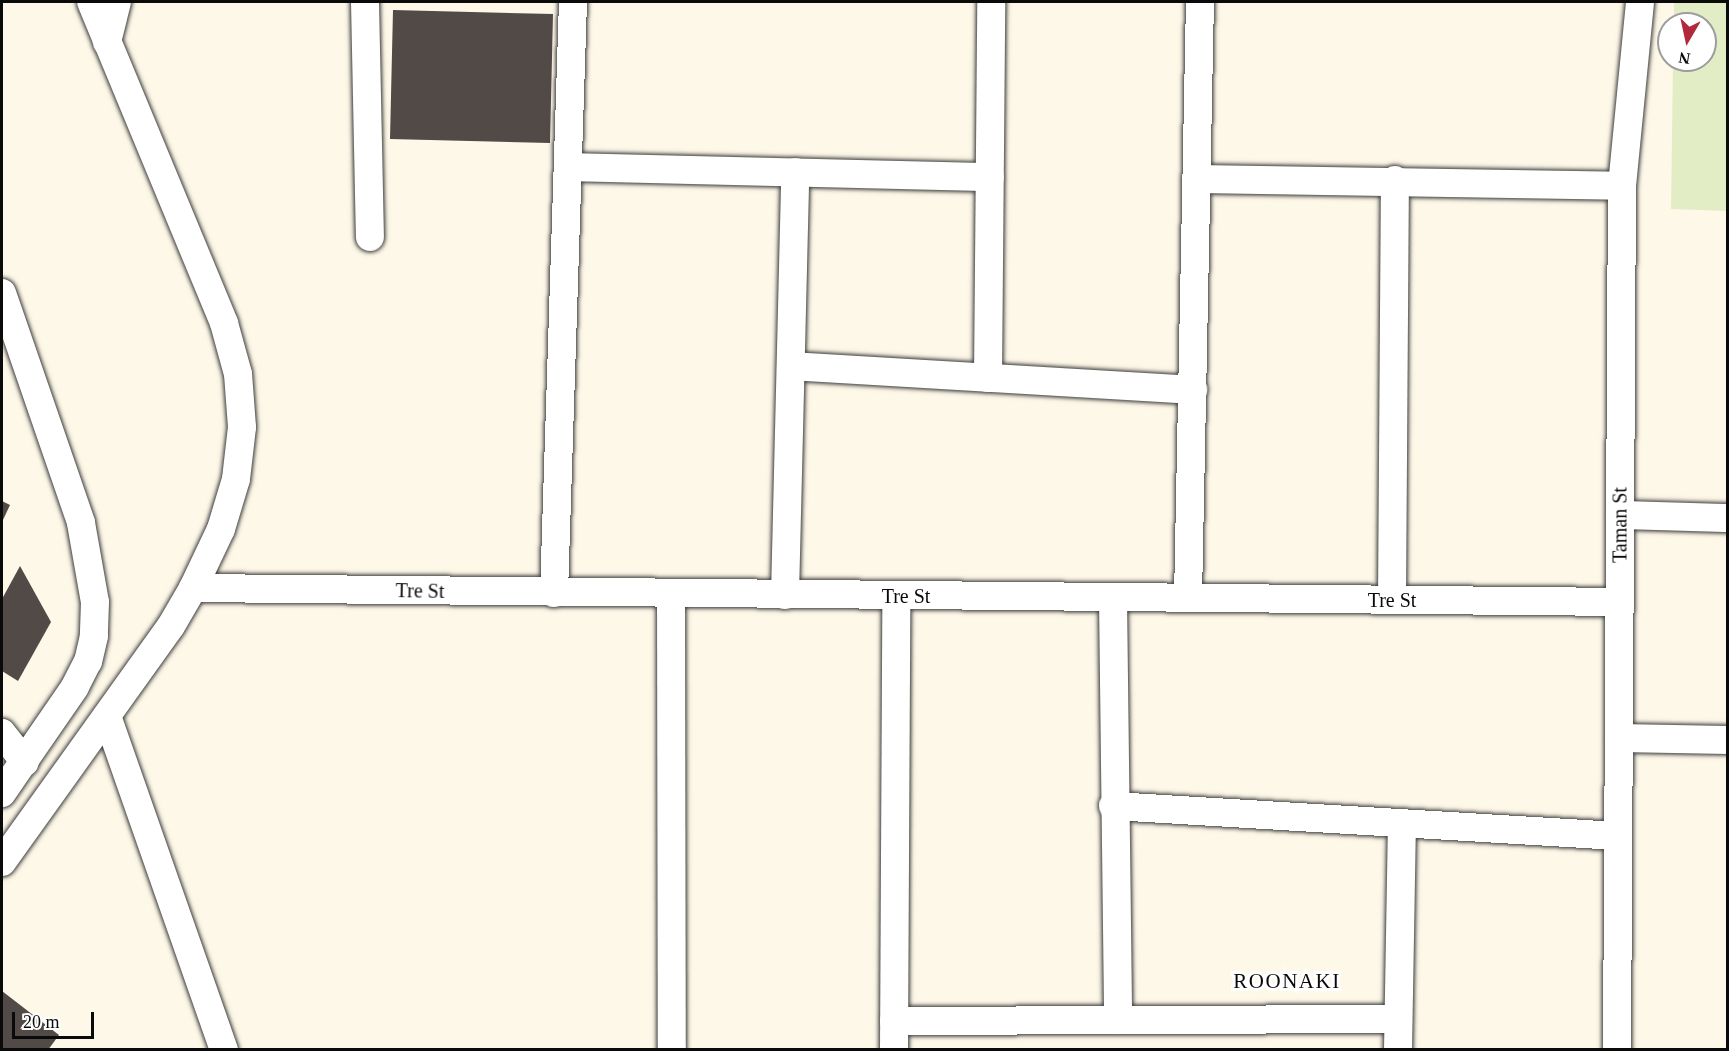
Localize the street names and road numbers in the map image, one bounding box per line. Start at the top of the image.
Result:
street label: Taman St [1608,487,1632,563]
street label: Tre St [395,579,445,603]
street label: Tre St [882,584,930,608]
street label: Tre St [1368,588,1416,612]

